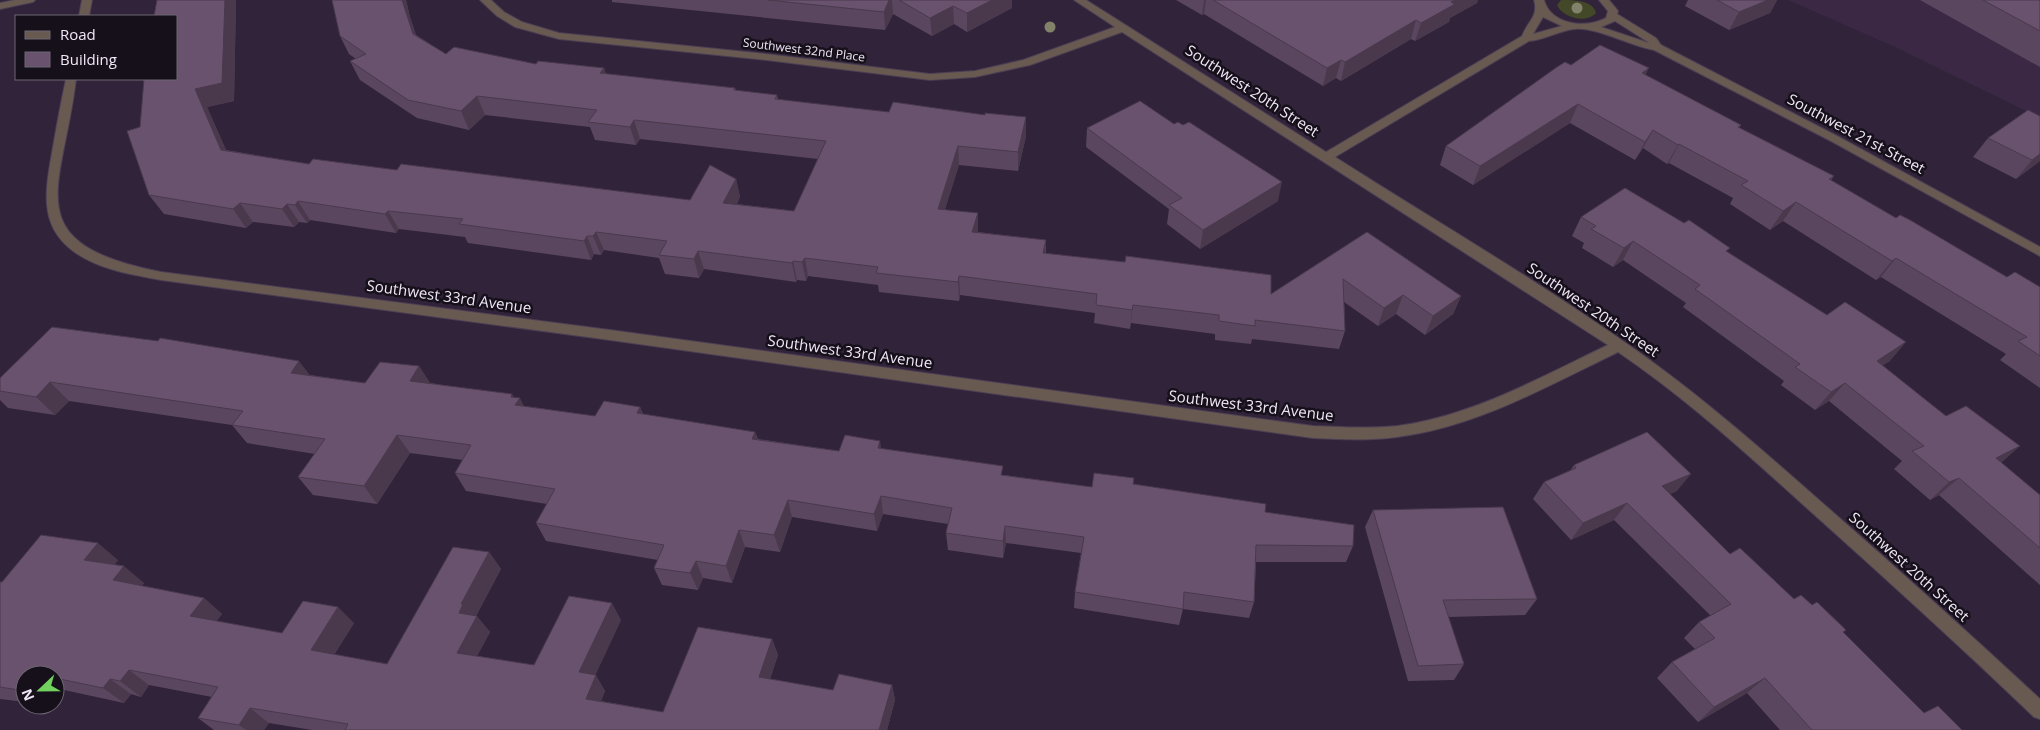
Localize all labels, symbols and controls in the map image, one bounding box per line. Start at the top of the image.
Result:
legend [15,15,178,80]
text: Road [60,24,96,44]
street label: Southwest 32nd Place [742,34,866,65]
street label: Southwest 20th Street [1182,40,1323,141]
text: Building [60,49,117,69]
street label: Southwest 21st Street [1784,88,1929,178]
street label: Southwest 20th Street [1524,258,1663,361]
street label: Southwest 33rd Avenue [366,275,533,317]
street label: Southwest 33rd Avenue [767,330,934,372]
street label: Southwest 33rd Avenue [1168,385,1335,425]
street label: Southwest 20th Street [1845,507,1974,626]
north arrow [15,665,65,715]
text: N [17,686,38,704]

